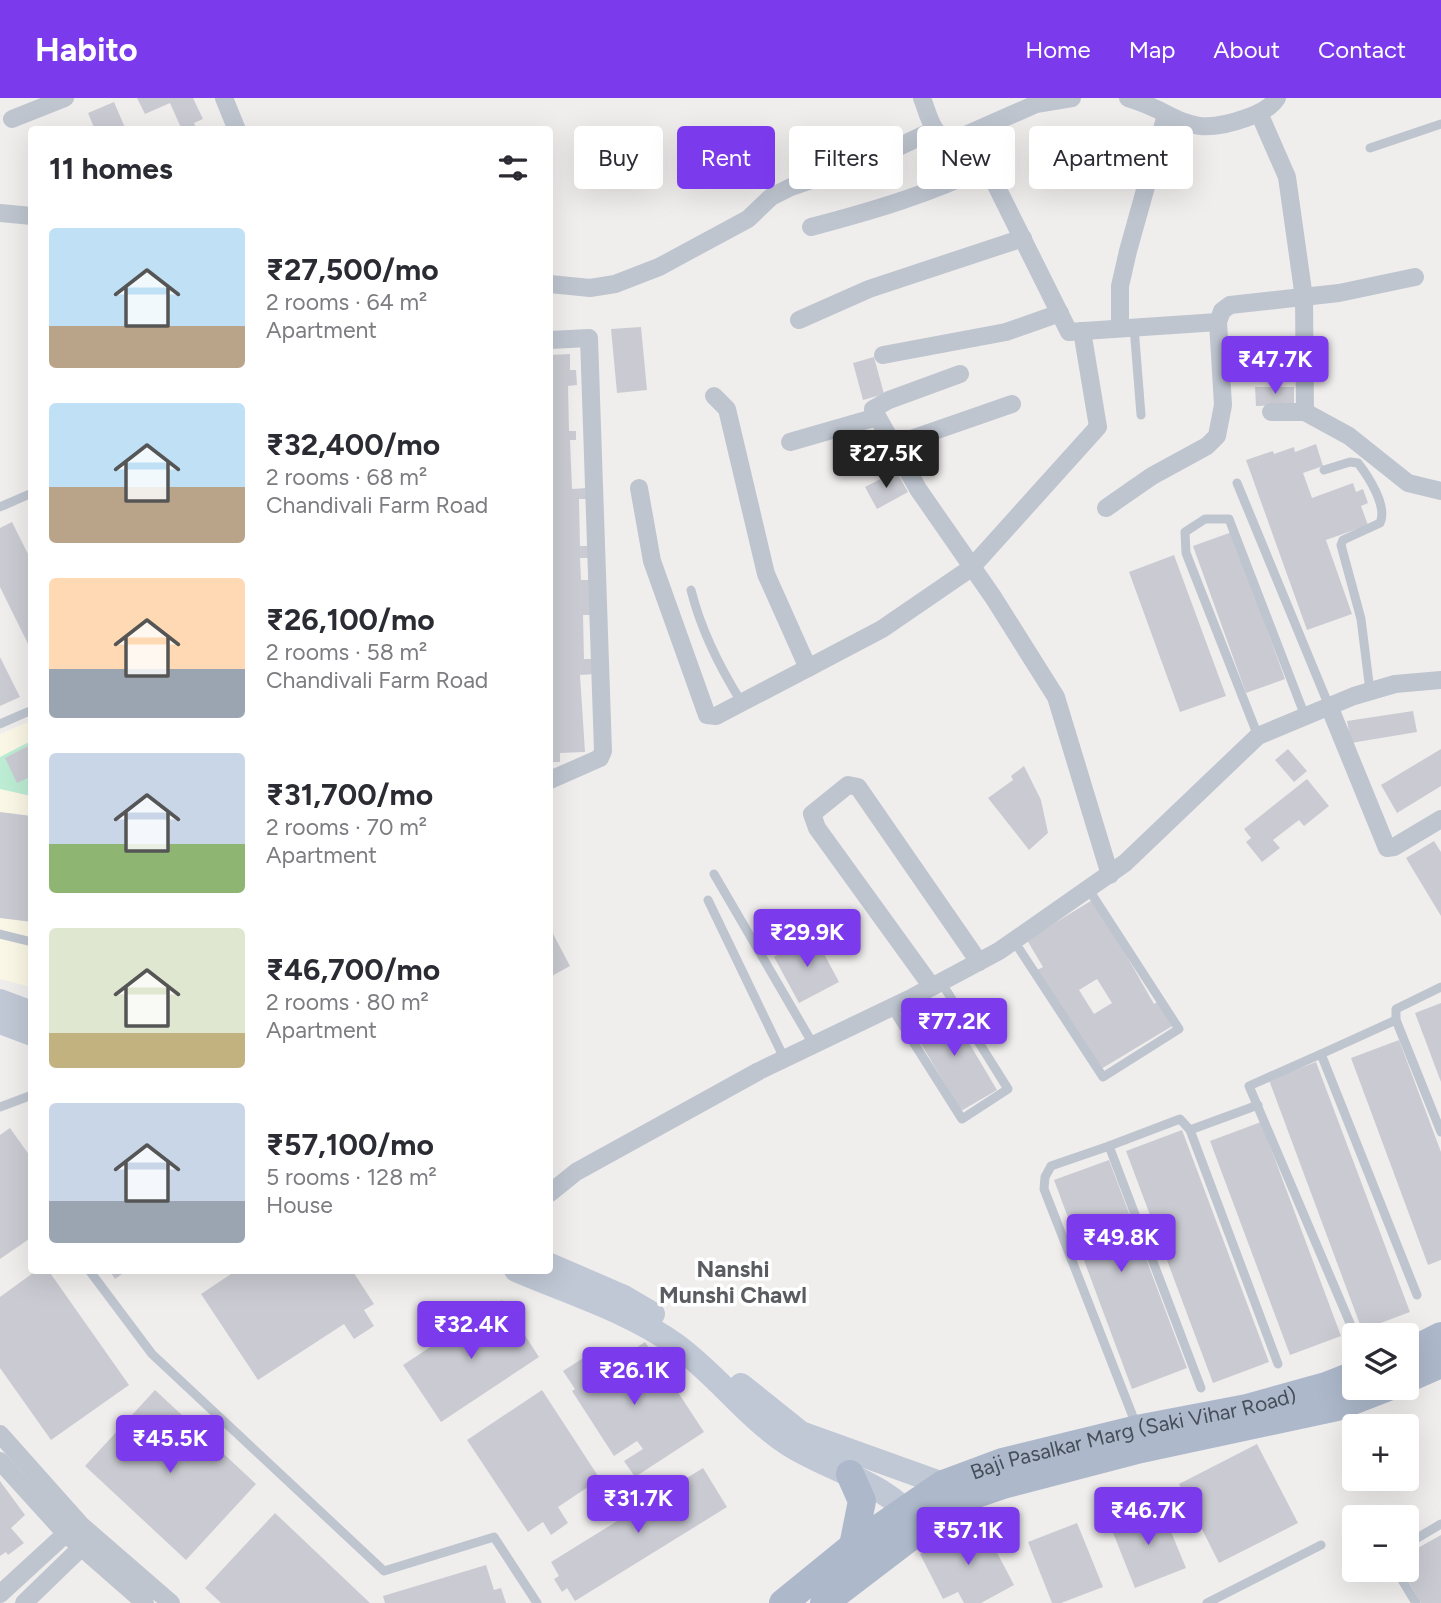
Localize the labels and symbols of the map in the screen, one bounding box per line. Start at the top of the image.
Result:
pin: ₹47.7K [1218,336,1332,396]
pin: ₹27.5K [829,430,943,490]
pin: ₹29.9K [750,910,864,969]
pin: ₹77.2K [897,998,1011,1058]
pin: ₹49.8K [1064,1214,1178,1274]
district label: Nanshi Munshi Chawl [659,1255,807,1309]
pin: ₹32.4K [414,1302,528,1361]
pin: ₹26.1K [577,1348,691,1407]
street label: Baji Pasalkar Marg (Saki Vihar Road) [967,1382,1299,1485]
pin: ₹45.5K [113,1416,227,1475]
pin: ₹31.7K [581,1476,695,1535]
pin: ₹46.7K [1091,1488,1205,1547]
pin: ₹57.1K [911,1508,1025,1567]

